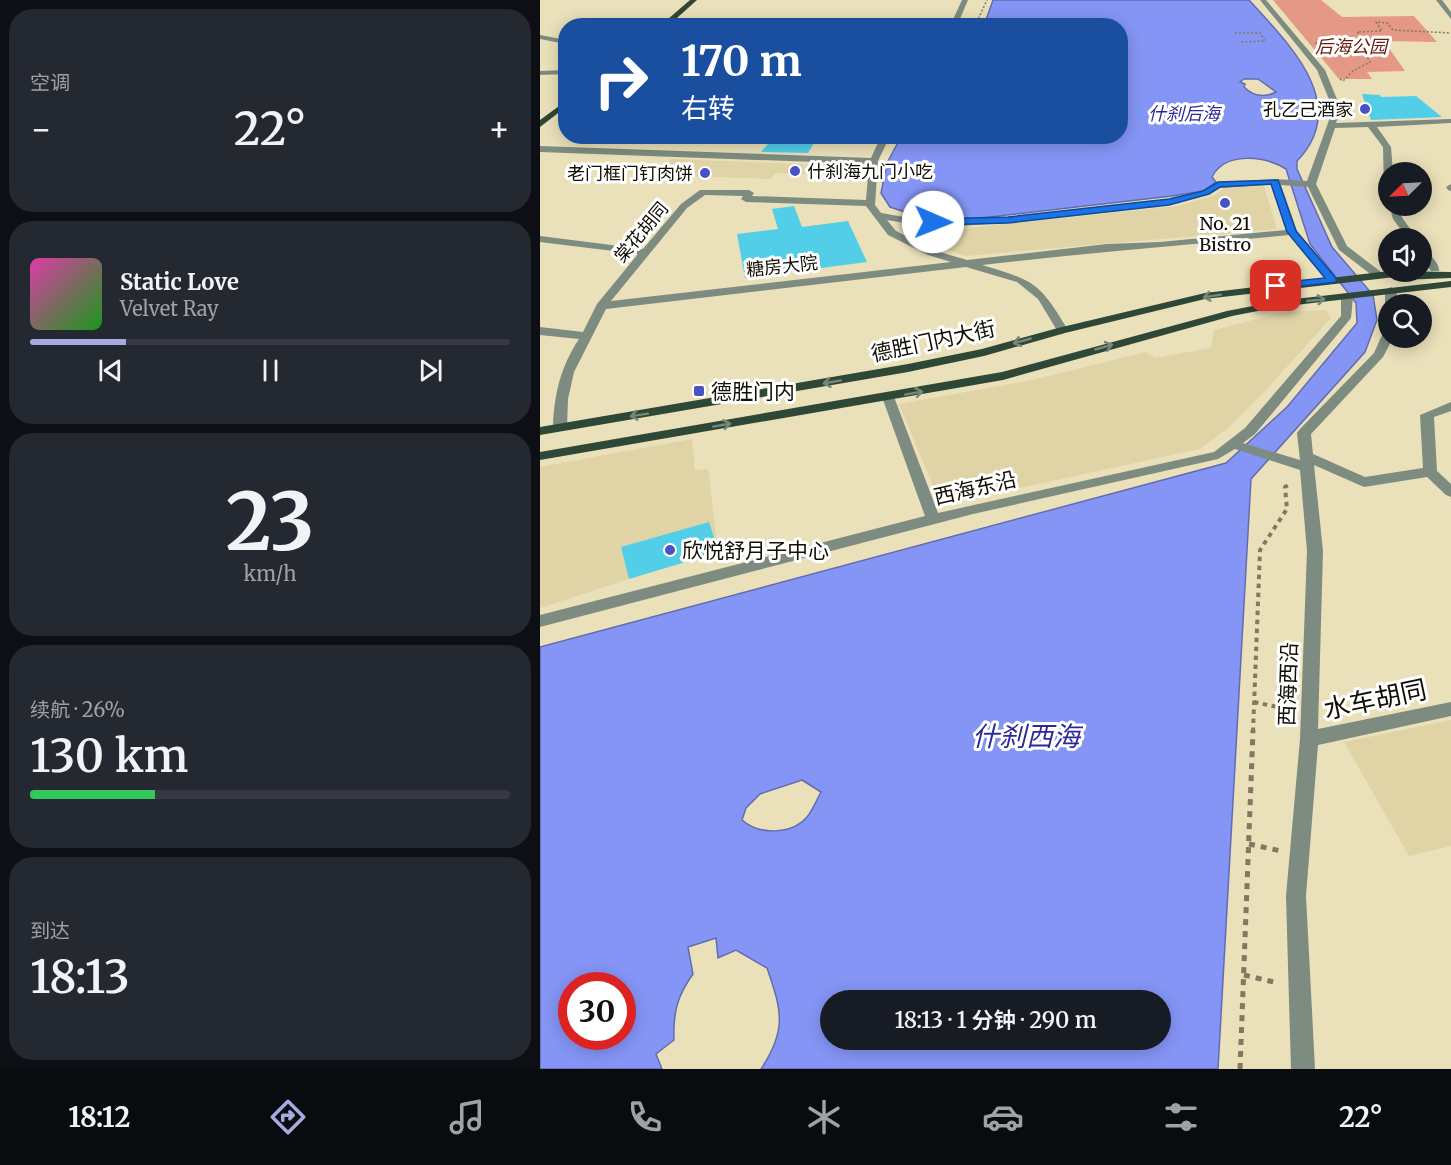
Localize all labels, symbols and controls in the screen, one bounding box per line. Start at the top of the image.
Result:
text: 170 m [681,35,802,87]
park label: 后海公园 [1315,35,1390,58]
icon: right [582,42,660,120]
text: 空调 [30,70,70,95]
text: 右转 [681,91,735,125]
place label: 孔乙己酒家 [1263,98,1353,121]
text: 22° [234,101,306,157]
water label: 什刹后海 [1148,102,1223,125]
marker: 孔乙己酒家 [1358,102,1372,116]
text: − [30,109,52,150]
text: + [488,109,510,150]
place label: 什刹海九门小吃 [807,160,933,183]
place label: 老门框门钉肉饼 [567,162,693,185]
north arrow [1378,162,1432,216]
map controls [1378,162,1432,348]
marker: 什刹海九门小吃 [788,164,802,178]
marker: 老门框门钉肉饼 [698,166,712,180]
position arrow [901,190,965,254]
marker: No. 21 Bistro [1218,196,1232,210]
street label: 棠花胡同 [609,197,673,267]
place label: No. 21 Bistro [1199,212,1251,256]
button: sound [1378,228,1432,282]
street label: 糖房大院 [745,251,819,281]
pin [1250,260,1301,311]
text: Static Love [120,268,239,296]
icon: arrive [1259,269,1292,302]
one-way arrow [1202,290,1222,301]
one-way arrow [1305,294,1325,305]
button: search [1378,294,1432,348]
text: Velvet Ray [120,296,219,321]
street label: 德胜门内大街 [869,315,997,367]
one-way arrow [1013,336,1032,348]
one-way arrow [1094,341,1113,353]
icon: previous [94,354,127,387]
icon: pause [254,354,287,387]
icon: next [414,354,447,387]
one-way arrow [822,377,842,388]
place label: 德胜门内 [711,378,795,405]
marker: 德胜门内 [692,384,706,398]
one-way arrow [904,387,923,398]
one-way arrow [630,409,650,420]
one-way arrow [712,420,731,431]
street label: 西海东沿 [931,465,1019,511]
text: 23 [226,473,314,571]
place label: 欣悦舒月子中心 [682,537,829,564]
marker: 欣悦舒月子中心 [663,543,677,557]
text: km/h [244,561,296,586]
street label: 西海西沿 [1273,642,1303,726]
street label: 水车胡同 [1321,672,1429,726]
text: 续航 · 26% [30,697,125,722]
water label: 什刹西海 [972,719,1084,753]
text: 130 km [30,728,188,784]
text: 到达 [30,918,70,943]
text: 18:13 [30,949,130,1005]
speed limit sign: 30 [558,972,636,1050]
text: 18:13 · 1 分钟 · 290 m [894,1006,1097,1034]
icon: directions [267,1096,309,1138]
icon: music [446,1096,488,1138]
icon: phone [624,1096,666,1138]
icon: climate [803,1096,845,1138]
icon: car [982,1096,1024,1138]
icon: filters [1160,1096,1202,1138]
text: 18:12 [68,1100,130,1134]
text: 22° [1339,1100,1383,1134]

